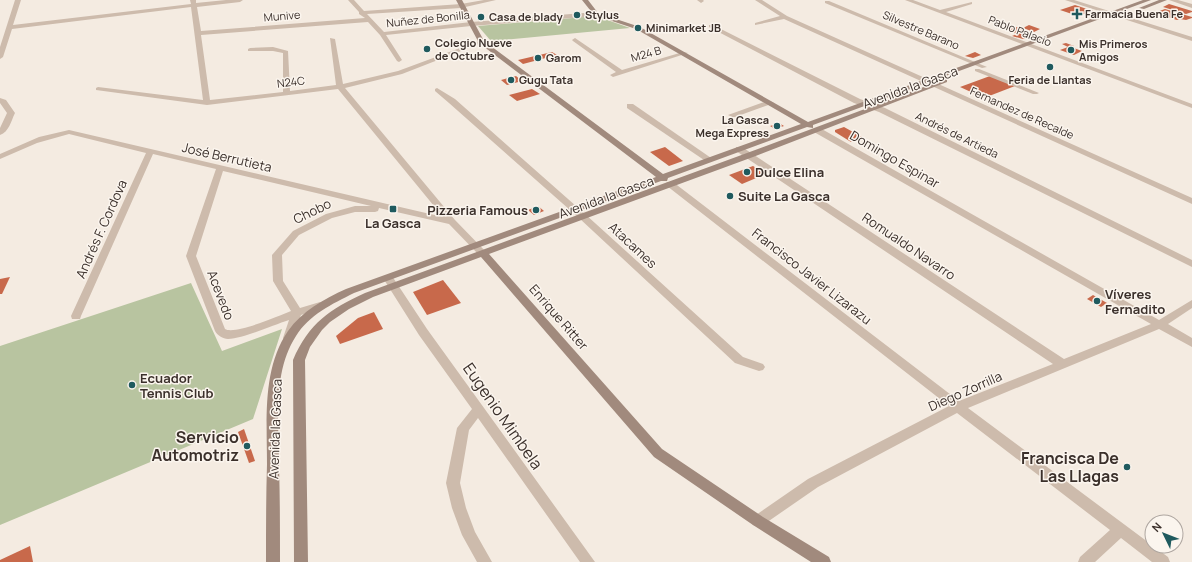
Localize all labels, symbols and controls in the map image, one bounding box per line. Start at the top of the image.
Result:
street label: Munive [263,6,301,25]
place label: Farmacia Buena Fe [1085,6,1184,21]
street label: Nuñez de Bonilla [385,7,470,30]
place label: Stylus [585,7,619,22]
street label: Silvestre Barano [880,7,962,53]
place label: Casa de blady [489,9,564,24]
marker: Farmacia Buena Fe [1072,9,1082,19]
marker: Stylus [572,10,582,20]
marker: Casa de blady [476,12,486,22]
street label: Pablo Palacio [986,12,1054,50]
place label: Minimarket JB [646,20,721,35]
marker: Minimarket JB [633,23,643,33]
place label: Colegio Nueve de Octubre [435,35,513,63]
place label: Mis Primeros Amigos [1079,36,1148,64]
street label: M24 B [629,42,663,65]
marker: Colegio Nueve de Octubre [422,44,432,54]
marker: Mis Primeros Amigos [1066,45,1076,55]
place label: Garom [546,50,581,65]
marker: Garom [533,53,543,63]
street label: Avenida la Gasca [860,61,960,113]
marker: Feria de Llantas [1045,62,1055,72]
street label: N24C [276,72,306,91]
place label: Gugu Tata [519,72,573,87]
place label: Feria de Llantas [1008,72,1092,87]
marker: Gugu Tata [506,75,516,85]
street label: Fernandez de Recalde [968,83,1077,142]
street label: Andrés de Artieda [913,108,1001,161]
place label: La Gasca Mega Express [696,112,769,140]
marker: La Gasca Mega Express [772,121,782,131]
street label: Domingo Espinar [847,126,943,192]
street label: José Berrutieta [180,138,274,176]
place label: Dulce Elina [755,163,824,181]
marker: Dulce Elina [742,167,752,177]
street label: Avenida la Gasca [556,171,656,223]
street label: Andrés F. Cordova [71,177,131,281]
place label: Suite La Gasca [738,187,830,205]
marker: Suite La Gasca [725,191,735,201]
street label: Chobo [290,194,334,228]
place label: Pizzeria Famous [427,201,528,219]
marker: La Gasca [388,204,398,214]
marker: Pizzeria Famous [531,205,541,215]
street label: Romualdo Navarro [859,208,960,284]
place label: La Gasca [365,214,421,232]
street label: Atacames [605,218,661,272]
street label: Francisco Javier Lizarazu [748,224,876,328]
street label: Acevedo [203,268,239,323]
street label: Enrique Ritter [525,280,593,354]
place label: Víveres Fernadito [1105,285,1165,318]
marker: Víveres Fernadito [1092,296,1102,306]
street label: Eugenio Mimbela [458,358,548,474]
street label: Diego Zorrilla [925,367,1005,415]
place label: Ecuador Tennis Club [140,369,213,402]
street label: Avenida la Gasca [264,379,286,479]
marker: Ecuador Tennis Club [127,380,137,390]
place label: Servicio Automotriz [151,426,239,466]
marker: Servicio Automotriz [242,441,252,451]
place label: Francisca De Las Llagas [1021,447,1119,487]
marker: Francisca De Las Llagas [1122,462,1132,472]
north arrow [1144,514,1184,554]
text: N [1148,519,1165,535]

